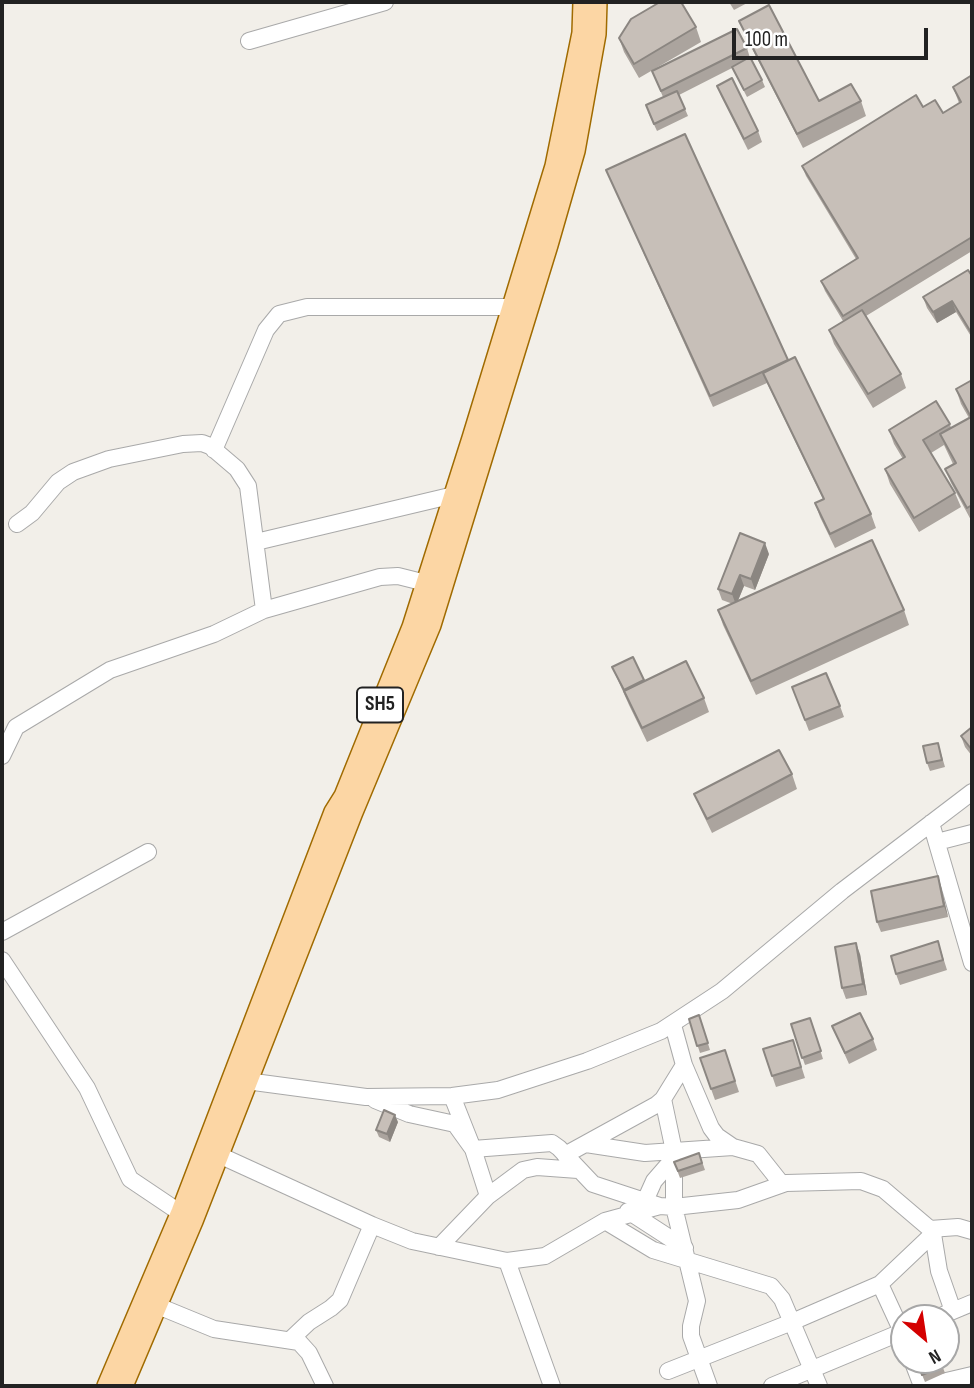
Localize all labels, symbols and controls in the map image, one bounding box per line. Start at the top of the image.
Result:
scale bar [736,14,932,58]
text: 100 m [745,27,788,52]
road number: SH5 [357,688,403,722]
north arrow [890,1304,960,1374]
text: N [924,1344,944,1369]

